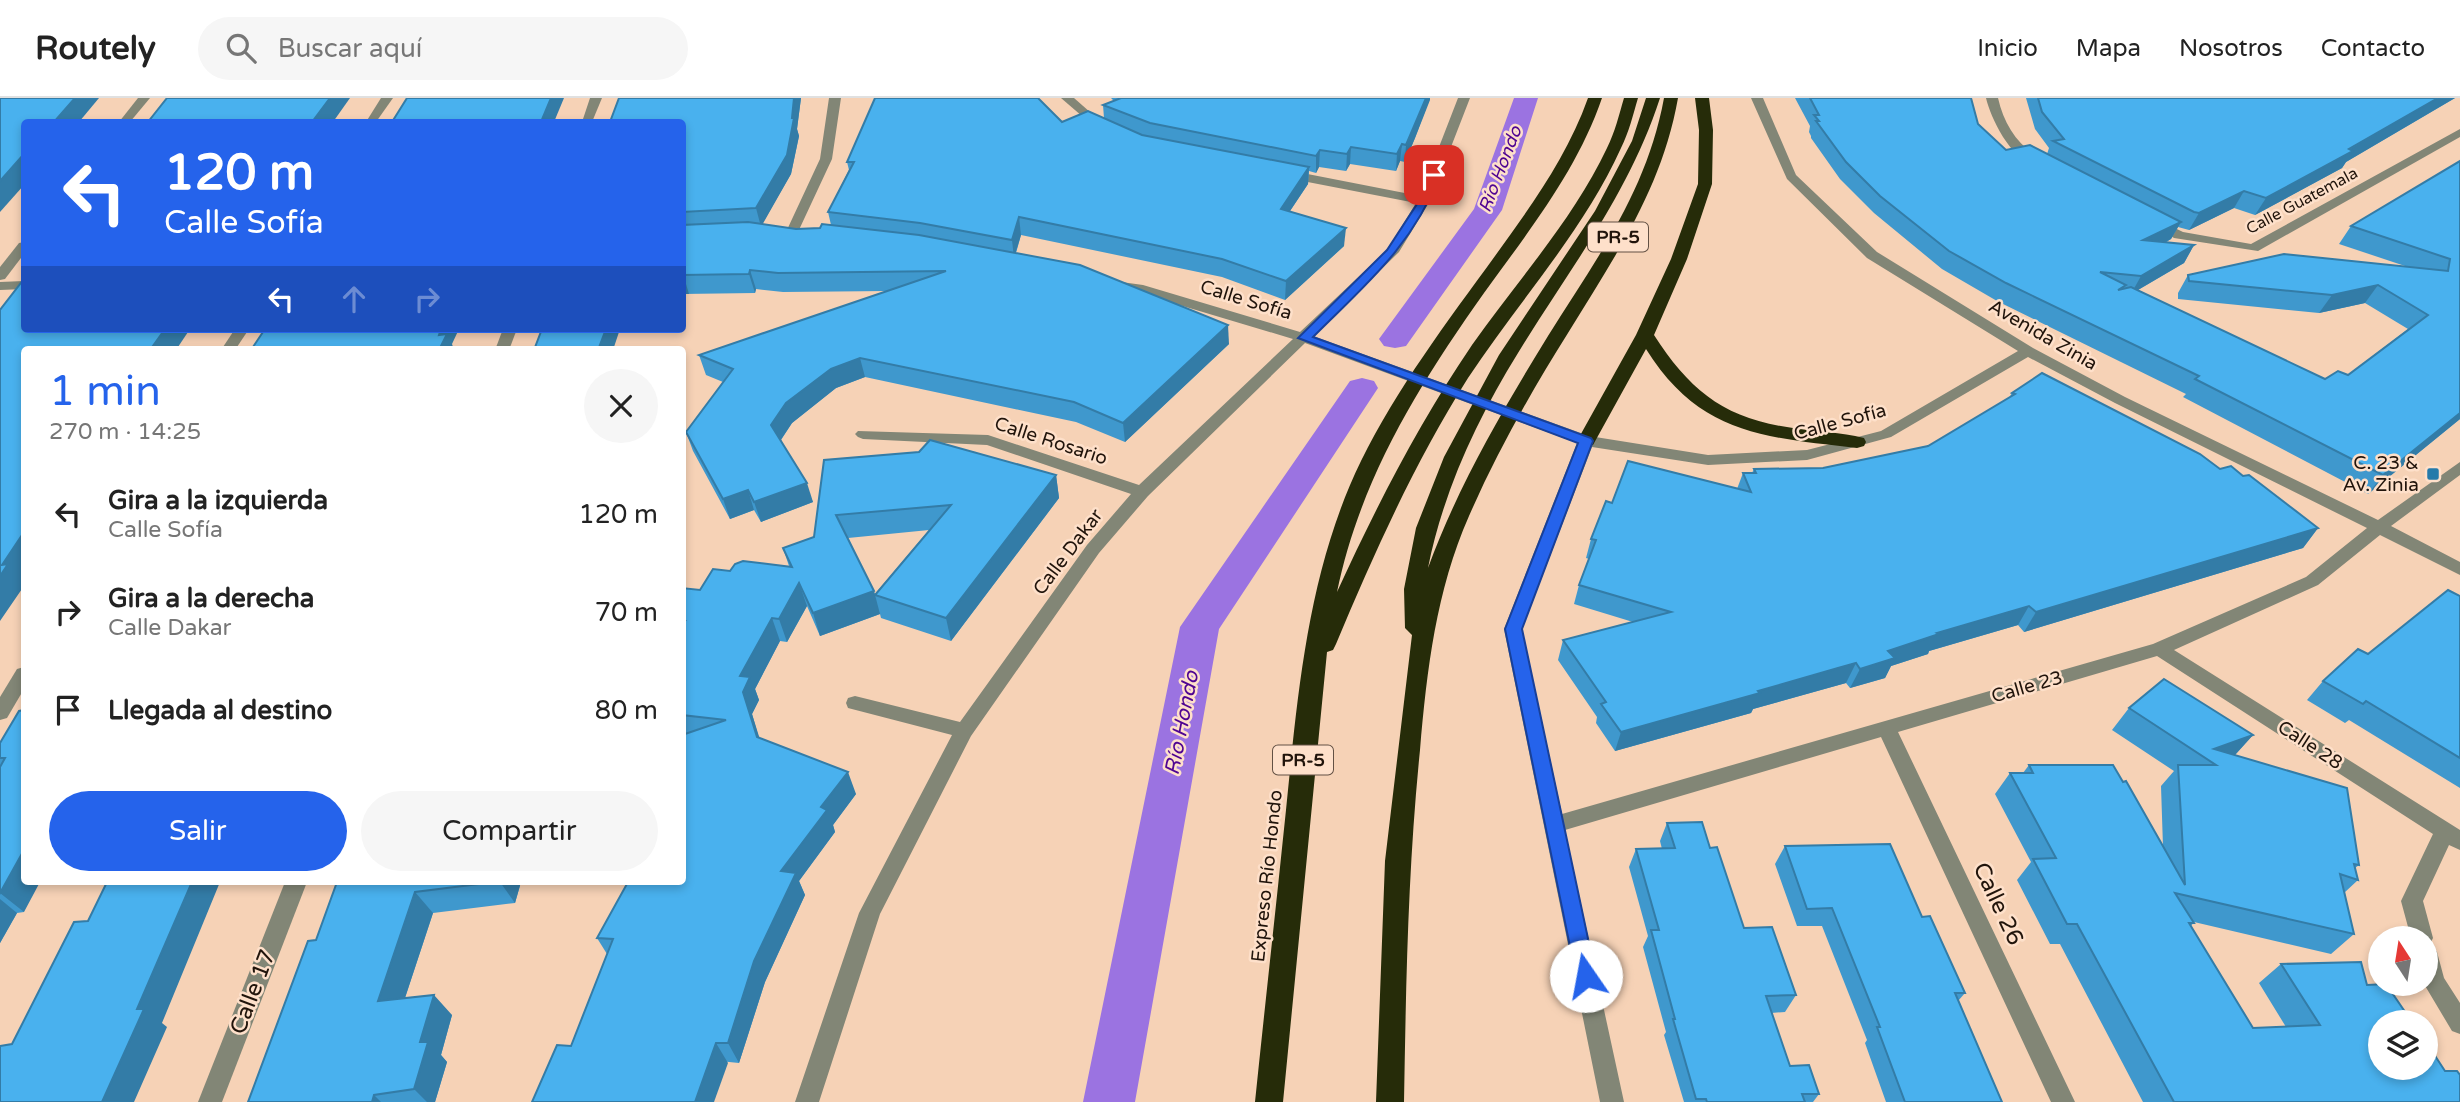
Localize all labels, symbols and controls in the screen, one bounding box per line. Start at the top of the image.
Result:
search box [198,17,688,80]
text: Routely [35,29,156,68]
icon: search [222,29,260,67]
text: Buscar aquí [278,33,422,64]
text: Inicio [1977,34,2038,63]
text: Mapa [2076,34,2141,63]
text: Nosotros [2179,34,2283,63]
text: Contacto [2321,34,2425,63]
water label: Río Hondo [1474,122,1527,215]
text: 120 m [164,144,314,203]
pin [1404,145,1464,205]
icon: left [49,147,140,238]
icon: arrive [1415,156,1453,194]
street label: Calle Guatemala [2243,163,2361,239]
text: Calle Sofía [164,204,324,242]
road number: PR-5 [1588,222,1648,252]
street label: Calle Sofía [1197,276,1295,324]
icon: left [262,280,300,318]
icon: ahead [335,280,373,318]
icon: right [408,280,446,318]
street label: Avenida Zinia [1985,295,2101,375]
text: 1 min [49,366,161,417]
button: close [584,369,658,443]
street label: Calle Sofía [1791,399,1889,445]
street label: Calle Rosario [992,412,1110,470]
text: 270 m · 14:25 [49,418,201,446]
place label: C. 23 & Av. Zinia [2342,452,2419,496]
marker: C. 23 & Av. Zinia [2425,466,2441,482]
text: Gira a la izquierda [108,485,328,516]
icon: left [49,495,87,533]
text: 120 m [578,499,658,530]
street label: Calle Dakar [1029,504,1108,599]
text: Calle Sofía [108,516,223,544]
text: Gira a la derecha [108,583,314,614]
icon: right [49,593,87,631]
text: 70 m [595,597,658,628]
text: Calle Dakar [108,614,231,642]
street label: Calle 23 [1989,666,2065,708]
water label: Río Hondo [1160,668,1205,777]
icon: arrive [49,691,87,729]
text: Llegada al destino [108,695,332,726]
text: 80 m [595,695,658,726]
street label: Calle 28 [2273,716,2347,774]
road number: PR-5 [1273,746,1333,774]
street label: Expreso Río Hondo [1247,789,1287,963]
button: Salir [49,791,347,871]
button: Compartir [361,791,658,871]
street label: Calle 26 [1967,858,2029,950]
north arrow [2368,926,2438,996]
map controls [2368,926,2438,1080]
position arrow [1549,939,1623,1013]
street label: Calle 17 [224,946,282,1038]
button: layers [2368,1010,2438,1080]

